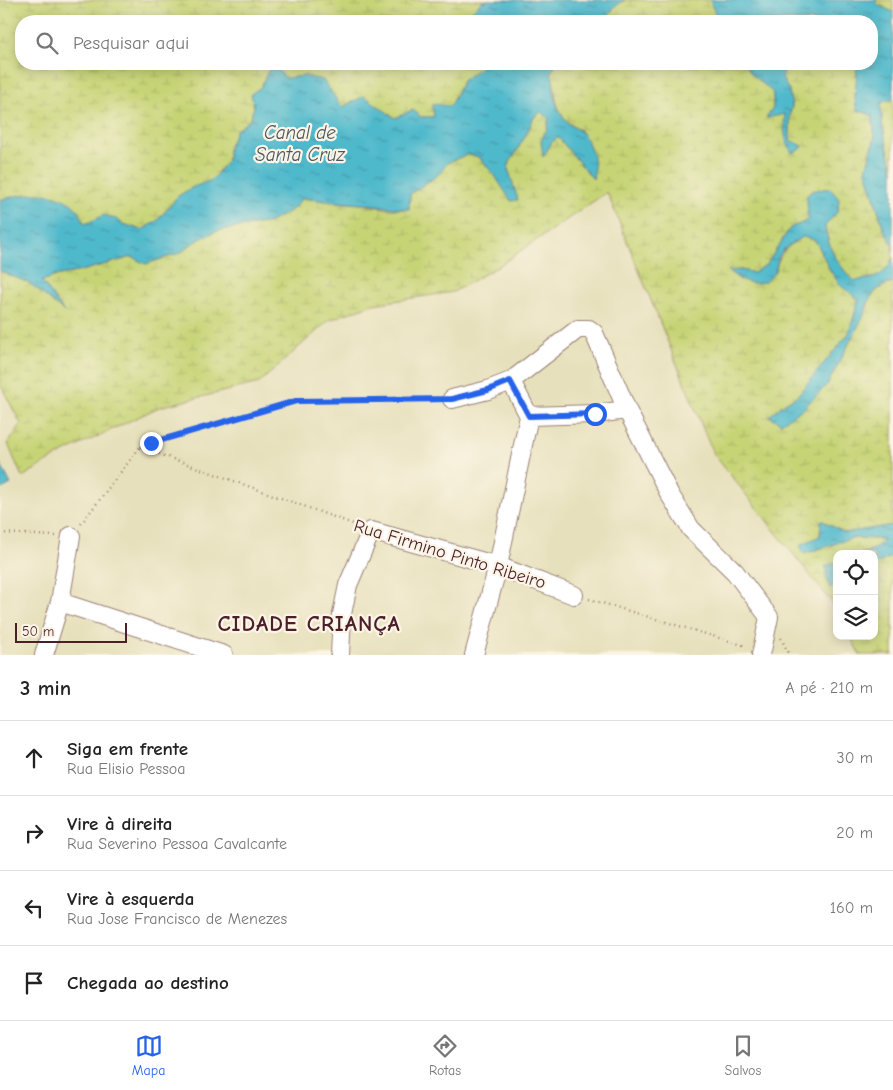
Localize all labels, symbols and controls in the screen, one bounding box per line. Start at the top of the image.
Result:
search box [15,15,878,70]
icon: search [33,29,61,57]
text: Pesquisar aqui [73,32,189,54]
water label: Canal de Santa Cruz [255,122,346,166]
route start [584,403,607,426]
route end [140,432,163,455]
street label: Rua Firmino Pinto Ribeiro [351,515,548,594]
map controls [833,550,878,640]
button: locate [833,550,878,595]
button: layers [833,595,878,640]
district label: CIDADE CRIANÇA [217,611,401,637]
scale bar [15,620,128,643]
text: 50 m [22,623,54,640]
text: 3 min [20,676,71,700]
text: A pé · 210 m [785,679,873,697]
text: Siga em frente [67,738,188,760]
icon: ahead [20,744,48,772]
text: 30 m [837,749,873,767]
text: Rua Elisio Pessoa [67,760,185,778]
text: Vire à direita [67,813,172,835]
icon: right [20,819,48,847]
text: 20 m [836,824,873,842]
text: Rua Severino Pessoa Cavalcante [67,835,287,853]
text: Vire à esquerda [67,888,194,910]
icon: left [20,894,48,922]
text: 160 m [830,899,873,917]
text: Rua Jose Francisco de Menezes [67,910,287,928]
icon: arrive [20,969,48,997]
text: Chegada ao destino [67,972,229,994]
tab: Mapa [132,1032,165,1079]
tab: Rotas [429,1032,461,1079]
tab: Salvos [724,1032,761,1079]

